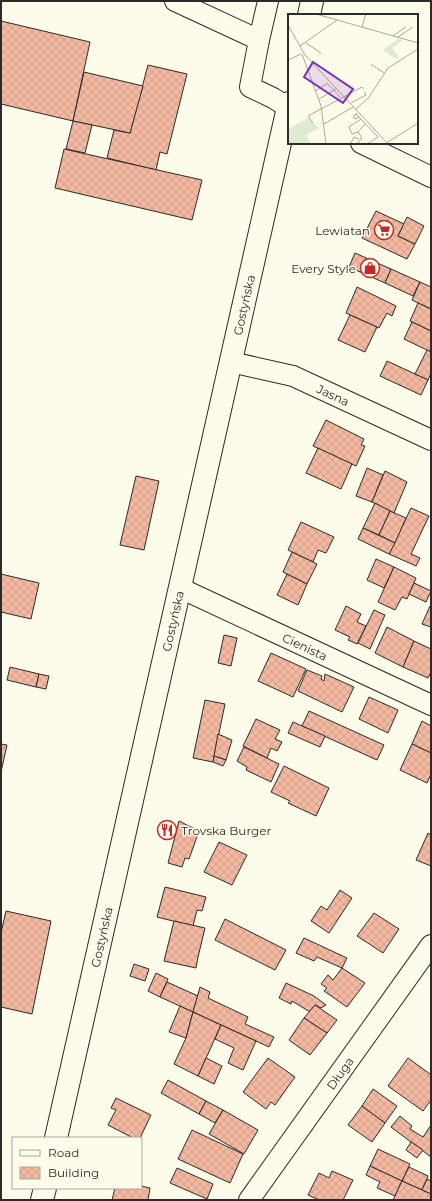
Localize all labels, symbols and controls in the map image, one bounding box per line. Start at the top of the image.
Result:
inset map [288,14,418,144]
supermarket icon: Lewiatan [373,219,395,241]
place label: Lewiatan [315,223,370,238]
shop icon: Every Style [359,257,381,279]
place label: Every Style [291,261,356,276]
street label: Gostyńska [229,273,258,337]
street label: Jasna [314,380,352,409]
street label: Gostyńska [158,589,187,653]
street label: Cienista [280,629,330,663]
restaurant icon: Trovska Burger [156,819,178,841]
place label: Trovska Burger [181,823,272,838]
street label: Gostyńska [87,905,115,969]
street label: Długa [323,1054,356,1092]
legend [12,1137,142,1189]
text: Road [48,1145,79,1160]
text: Building [48,1165,99,1180]

